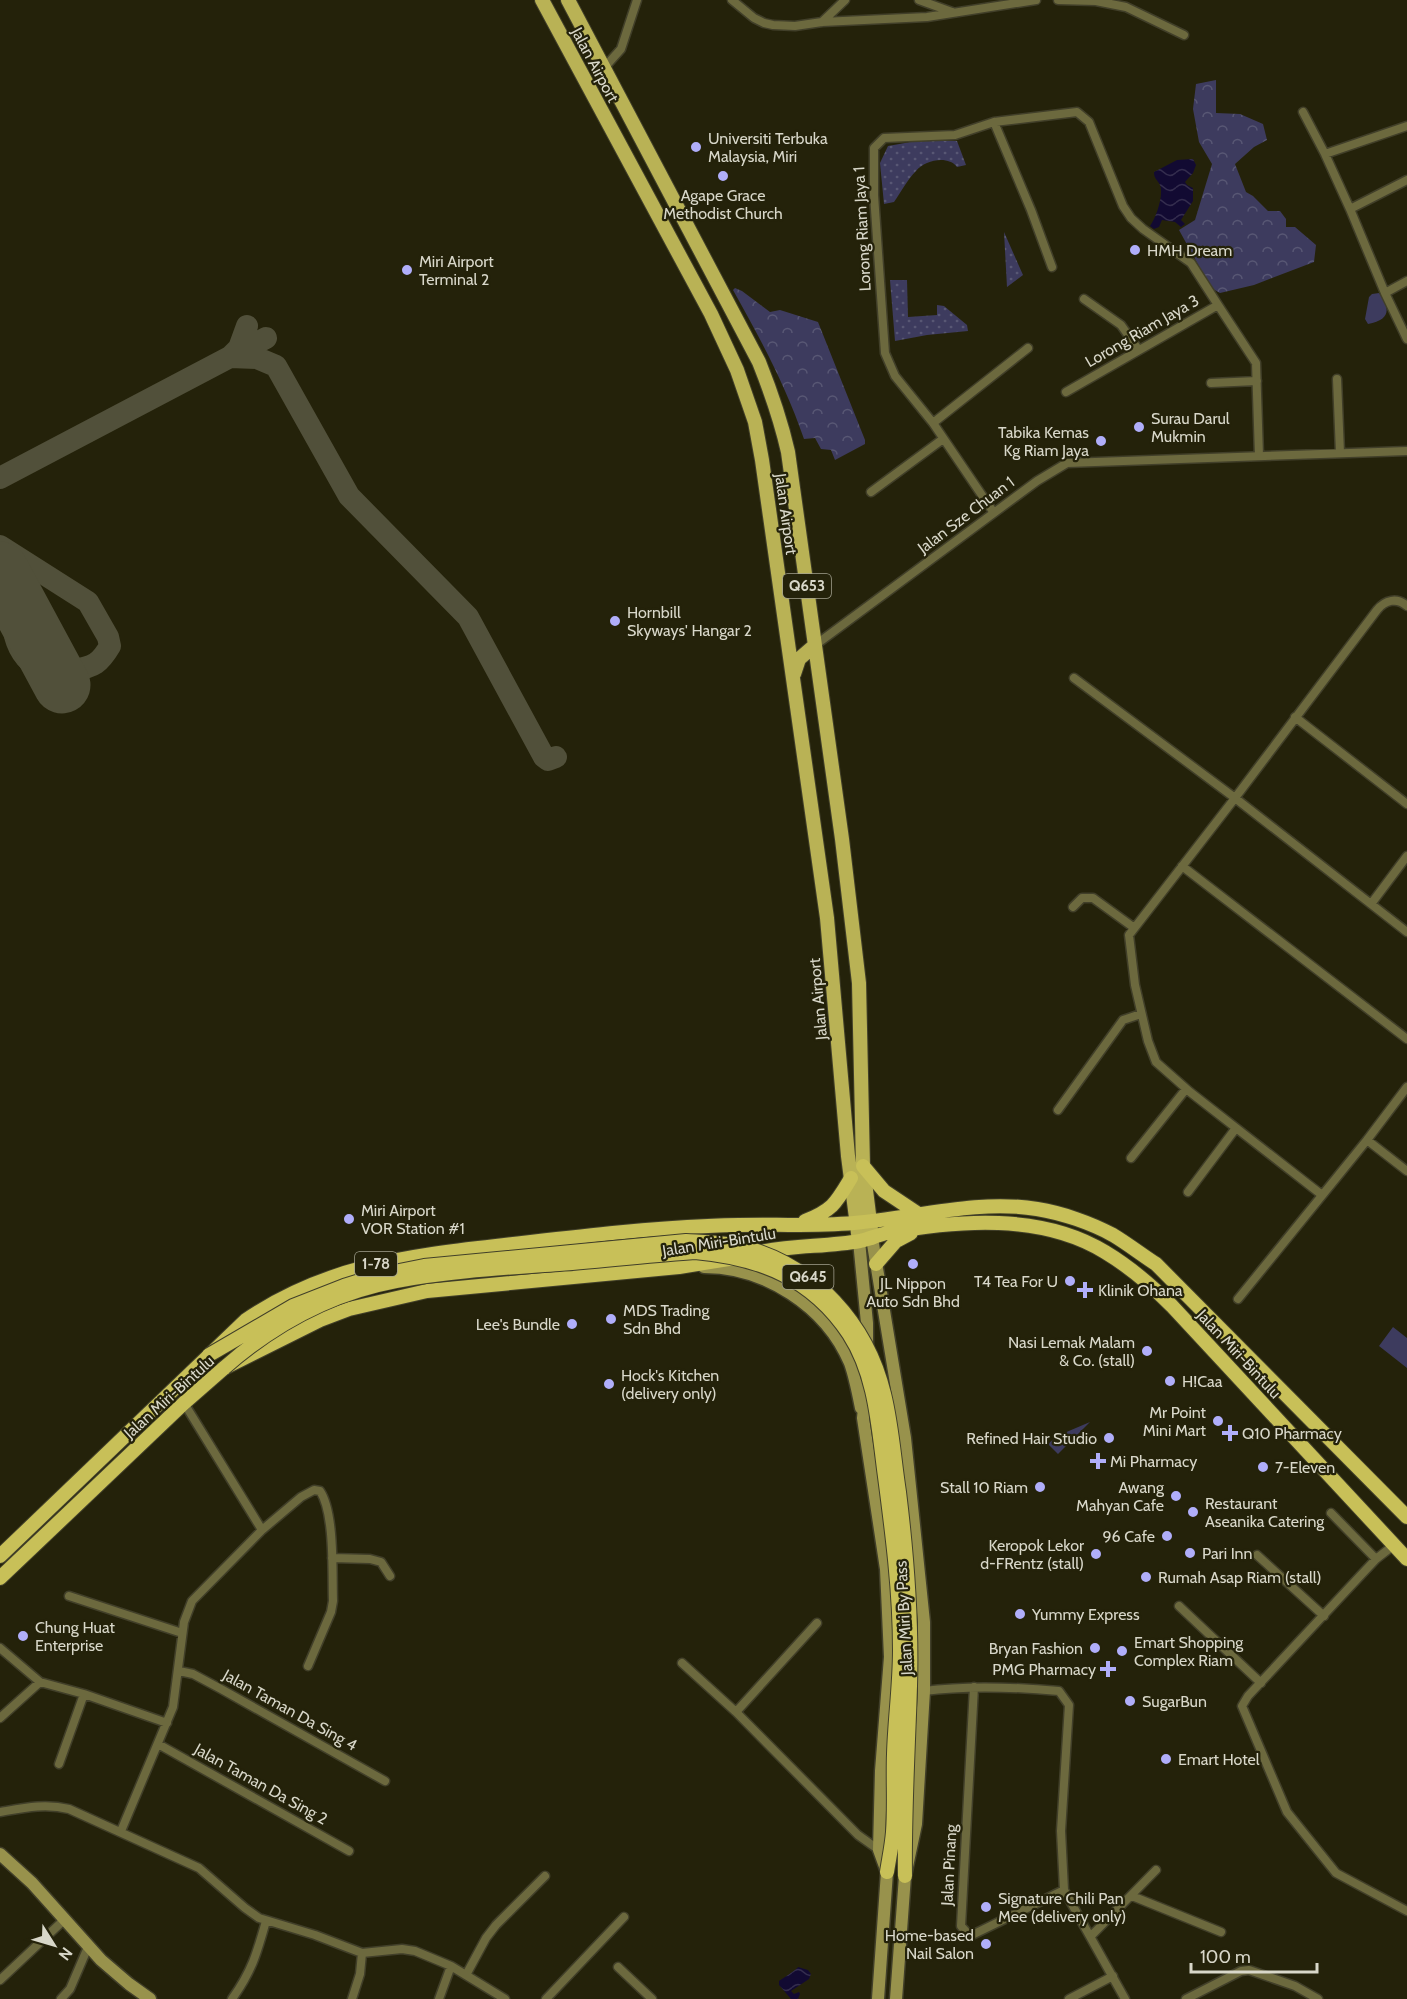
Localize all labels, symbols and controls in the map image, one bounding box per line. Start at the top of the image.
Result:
street label: Jalan Airport [567,23,623,106]
place label: Universiti Terbuka Malaysia, Miri [708,129,828,166]
marker: Universiti Terbuka Malaysia, Miri [689,140,703,154]
street label: Lorong Riam Jaya 1 [849,166,875,292]
marker: Agape Grace Methodist Church [716,169,730,183]
place label: Agape Grace Methodist Church [663,186,783,223]
place label: HMH Dream [1147,241,1232,260]
marker: HMH Dream [1128,243,1142,257]
place label: Miri Airport Terminal 2 [419,252,494,289]
marker: Miri Airport Terminal 2 [400,263,414,277]
street label: Lorong Riam Jaya 3 [1082,291,1202,371]
place label: Surau Darul Mukmin [1151,409,1230,446]
marker: Surau Darul Mukmin [1132,420,1146,434]
place label: Tabika Kemas Kg Riam Jaya [998,423,1089,460]
marker: Tabika Kemas Kg Riam Jaya [1094,434,1108,448]
street label: Jalan Airport [771,471,801,557]
street label: Jalan Sze Chuan 1 [913,472,1018,558]
road number: Q653 [783,574,831,598]
place label: Hornbill Skyways' Hangar 2 [627,603,752,640]
marker: Hornbill Skyways' Hangar 2 [608,614,622,628]
street label: Jalan Airport [805,957,831,1042]
place label: Miri Airport VOR Station #1 [361,1201,465,1238]
marker: Miri Airport VOR Station #1 [342,1212,356,1226]
street label: Jalan Miri-Bintulu [660,1224,777,1261]
road number: 1-78 [355,1252,397,1276]
marker: JL Nippon Auto Sdn Bhd [906,1257,920,1271]
road number: Q645 [782,1265,834,1289]
place label: T4 Tea For U [974,1272,1058,1291]
place label: JL Nippon Auto Sdn Bhd [866,1274,960,1311]
marker: T4 Tea For U [1063,1274,1077,1288]
marker: Klinik Ohana [1076,1281,1094,1299]
place label: Klinik Ohana [1098,1281,1183,1300]
place label: MDS Trading Sdn Bhd [623,1301,710,1338]
street label: Jalan Miri-Bintulu [1192,1305,1285,1402]
marker: MDS Trading Sdn Bhd [604,1312,618,1326]
place label: Lee's Bundle [476,1315,560,1334]
marker: Lee's Bundle [565,1317,579,1331]
place label: Nasi Lemak Malam & Co. (stall) [1008,1333,1135,1370]
marker: Nasi Lemak Malam & Co. (stall) [1140,1344,1154,1358]
street label: Jalan Miri-Bintulu [119,1352,218,1443]
place label: Hock's Kitchen (delivery only) [621,1366,719,1403]
place label: H!Caa [1182,1372,1223,1391]
marker: H!Caa [1163,1374,1177,1388]
marker: Hock's Kitchen (delivery only) [602,1377,616,1391]
place label: Mr Point Mini Mart [1143,1403,1207,1440]
marker: Mr Point Mini Mart [1211,1414,1225,1428]
place label: Q10 Pharmacy [1242,1424,1342,1443]
marker: Q10 Pharmacy [1223,1426,1237,1440]
place label: Refined Hair Studio [966,1429,1097,1448]
marker: Refined Hair Studio [1102,1431,1116,1445]
place label: Mi Pharmacy [1110,1452,1197,1471]
marker: Mi Pharmacy [1091,1454,1105,1468]
place label: 7-Eleven [1275,1458,1335,1477]
marker: 7-Eleven [1256,1460,1270,1474]
place label: Stall 10 Riam [940,1478,1028,1497]
place label: Awang Mahyan Cafe [1076,1478,1165,1515]
marker: Stall 10 Riam [1033,1480,1047,1494]
marker: Awang Mahyan Cafe [1169,1489,1183,1503]
place label: Restaurant Aseanika Catering [1205,1494,1325,1531]
marker: Restaurant Aseanika Catering [1186,1505,1200,1519]
place label: 96 Cafe [1102,1527,1155,1546]
marker: 96 Cafe [1160,1529,1174,1543]
place label: Keropok Lekor d-FRentz (stall) [980,1536,1085,1573]
place label: Pari Inn [1202,1544,1253,1563]
marker: Pari Inn [1183,1546,1197,1560]
marker: Keropok Lekor d-FRentz (stall) [1089,1547,1103,1561]
street label: Jalan Miri By Pass [891,1560,917,1677]
place label: Rumah Asap Riam (stall) [1158,1568,1322,1587]
marker: Rumah Asap Riam (stall) [1139,1570,1153,1584]
place label: Yummy Express [1031,1605,1140,1624]
marker: Yummy Express [1013,1607,1027,1621]
place label: Chung Huat Enterprise [35,1618,115,1655]
marker: Chung Huat Enterprise [16,1629,30,1643]
place label: Emart Shopping Complex Riam [1134,1633,1244,1670]
place label: Bryan Fashion [989,1639,1083,1658]
marker: Bryan Fashion [1088,1641,1102,1655]
marker: Emart Shopping Complex Riam [1115,1644,1129,1658]
place label: PMG Pharmacy [992,1660,1096,1679]
marker: PMG Pharmacy [1101,1662,1115,1676]
street label: Jalan Taman Da Sing 4 [219,1665,360,1755]
place label: SugarBun [1142,1692,1207,1711]
marker: SugarBun [1123,1694,1137,1708]
street label: Jalan Taman Da Sing 2 [190,1739,331,1829]
place label: Emart Hotel [1178,1750,1260,1769]
marker: Emart Hotel [1159,1752,1173,1766]
street label: Jalan Pinang [937,1823,961,1907]
place label: Signature Chili Pan Mee (delivery only) [998,1889,1126,1926]
marker: Signature Chili Pan Mee (delivery only) [979,1900,993,1914]
north arrow [24,1915,84,1975]
place label: Home-based Nail Salon [885,1926,974,1963]
scale bar [1191,1936,1317,1974]
marker: Home-based Nail Salon [979,1937,993,1951]
text: N [55,1943,77,1964]
text: 100 m [1200,1946,1251,1968]

